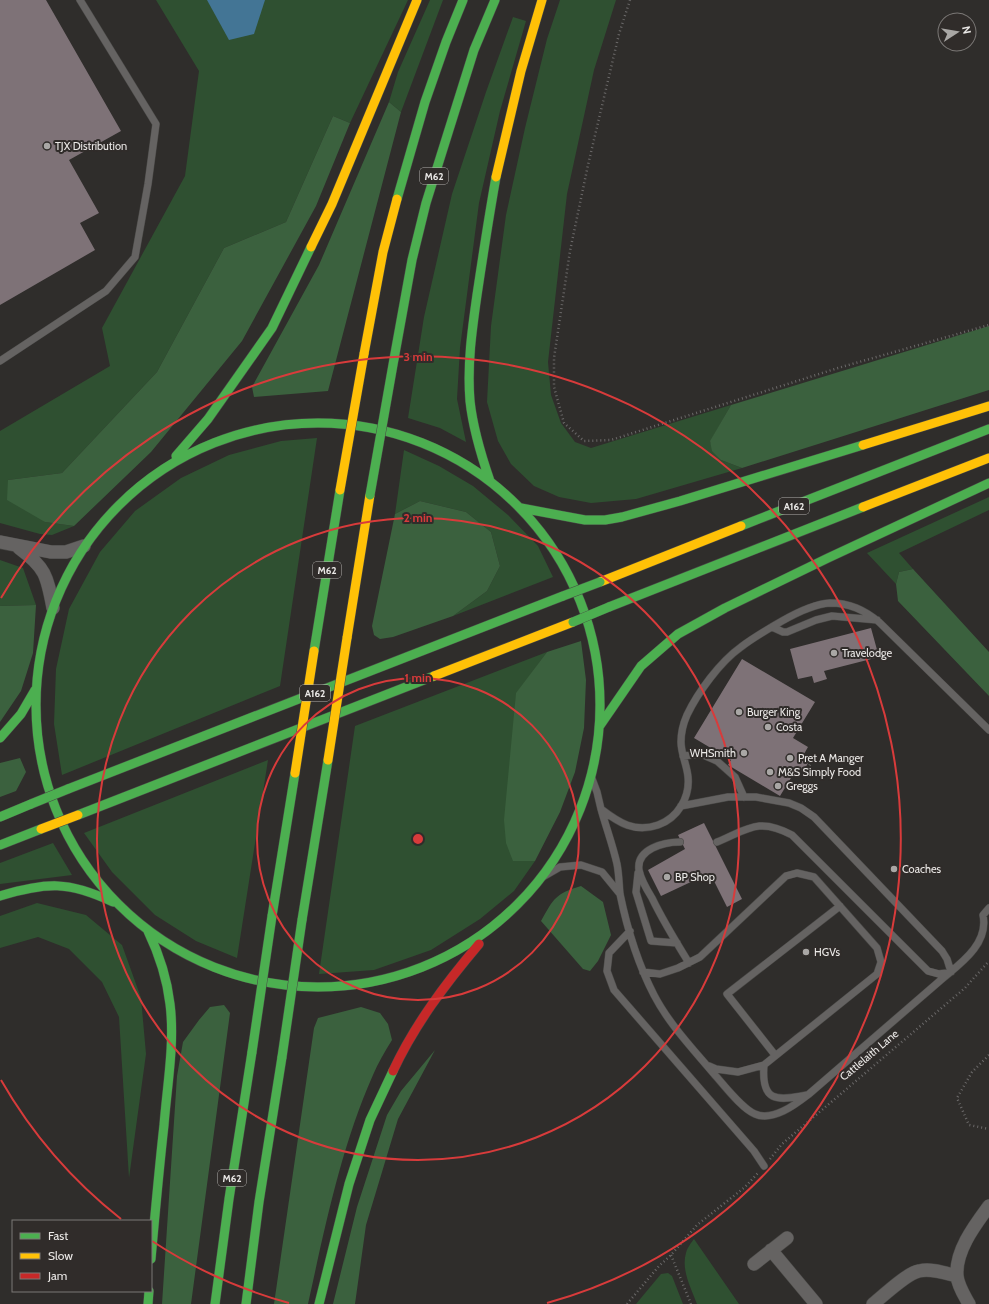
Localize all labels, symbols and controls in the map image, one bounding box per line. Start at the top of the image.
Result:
north arrow [937,12,977,52]
text: N [959,25,974,35]
place label: TJX Distribution [55,139,127,153]
marker: TJX Distribution [42,141,52,151]
road number: M62 [420,168,448,184]
text: 3 min [403,349,433,364]
road number: A162 [779,498,809,514]
text: 2 min [404,510,432,525]
road number: M62 [313,562,341,578]
place label: Travelodge [842,646,892,660]
marker: Travelodge [829,648,839,658]
text: 1 min [404,670,432,685]
road number: A162 [300,685,330,701]
place label: Burger King [747,705,801,719]
marker: Burger King [734,707,744,717]
place label: Costa [776,720,803,734]
marker: Costa [763,722,773,732]
place label: WHSmith [690,746,736,760]
marker: WHSmith [739,748,749,758]
place label: Pret A Manger [798,751,864,765]
marker: Pret A Manger [785,753,795,763]
place label: M&S Simply Food [778,765,861,779]
marker: M&S Simply Food [765,767,775,777]
place label: Greggs [786,779,818,793]
marker: Greggs [773,781,783,791]
centre of rings [411,832,425,846]
place label: Coaches [902,862,942,876]
marker: Coaches [889,864,899,874]
place label: BP Shop [675,870,715,884]
marker: BP Shop [662,872,672,882]
place label: HGVs [814,945,840,959]
marker: HGVs [801,947,811,957]
street label: Cattlelaith Lane [837,1026,902,1084]
road number: M62 [218,1170,246,1186]
legend [12,1220,152,1292]
text: Fast [48,1228,68,1243]
text: Slow [48,1248,73,1263]
text: Jam [47,1268,67,1283]

